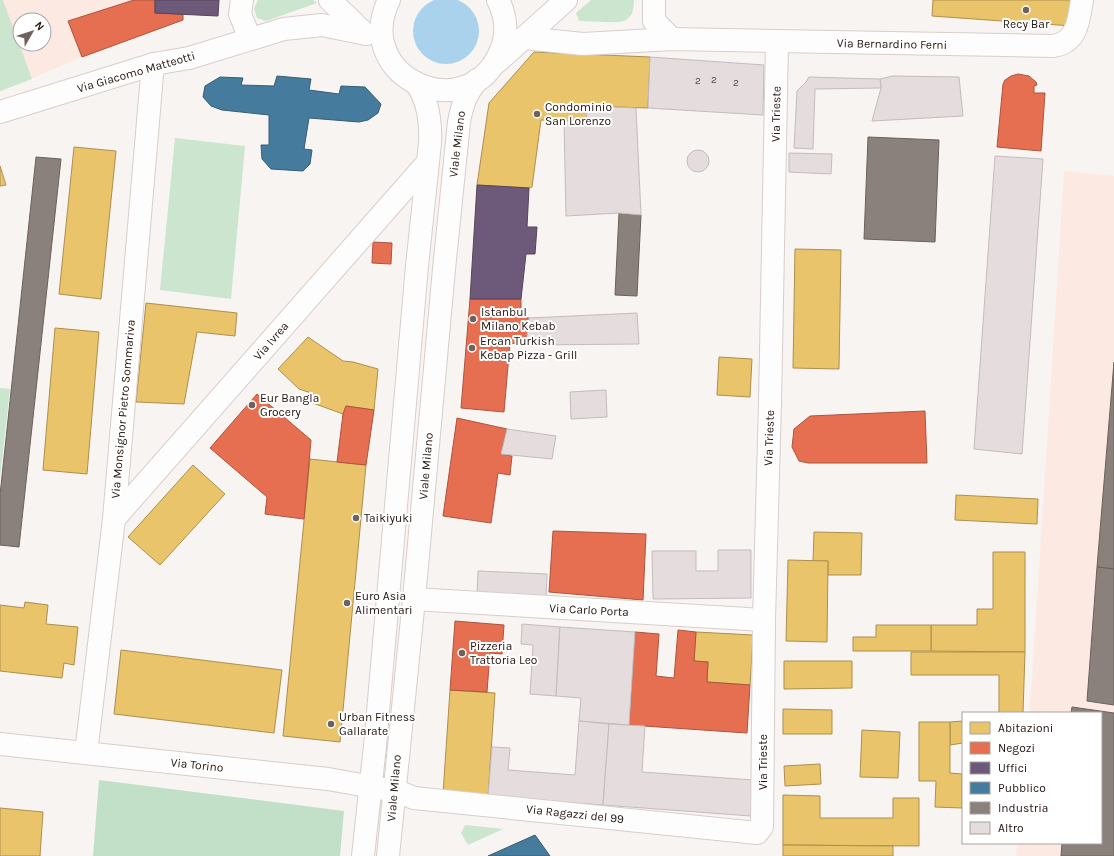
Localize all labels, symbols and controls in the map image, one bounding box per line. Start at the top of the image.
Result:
marker: Recy Bar [1021,5,1031,15]
north arrow [12,12,52,52]
place label: Recy Bar [1003,17,1050,31]
text: N [32,19,47,33]
street label: Via Bernardino Ferni [837,36,947,52]
street label: Via Giacomo Matteotti [75,48,197,96]
house number: 2 [711,74,717,86]
house number: 2 [695,75,701,87]
house number: 2 [733,77,739,89]
street label: Via Trieste [769,86,783,142]
place label: Condominio San Lorenzo [545,100,612,128]
marker: Condominio San Lorenzo [532,109,542,119]
street label: Viale Milano [446,110,468,178]
place label: Istanbul Milano Kebab [481,305,556,333]
marker: Istanbul Milano Kebab [468,314,478,324]
street label: Via Monsignor Pietro Sommariva [108,319,138,499]
street label: Via Ivrea [251,319,291,363]
place label: Ercan Turkish Kebap Pizza - Grill [480,334,577,362]
marker: Ercan Turkish Kebap Pizza - Grill [467,343,477,353]
place label: Eur Bangla Grocery [260,391,319,419]
marker: Eur Bangla Grocery [247,400,257,410]
street label: Via Trieste [761,410,777,466]
street label: Viale Milano [416,432,436,500]
place label: Taikiyuki [364,511,413,525]
marker: Taikiyuki [351,513,361,523]
place label: Euro Asia Alimentari [355,589,413,617]
marker: Euro Asia Alimentari [342,598,352,608]
street label: Via Carlo Porta [549,601,629,619]
place label: Pizzeria Trattoria Leo [470,639,537,667]
marker: Pizzeria Trattoria Leo [457,648,467,658]
place label: Urban Fitness Gallarate [339,710,415,738]
legend [962,712,1102,844]
marker: Urban Fitness Gallarate [326,719,336,729]
text: Abitazioni [998,721,1053,735]
street label: Via Trieste [756,734,770,790]
text: Negozi [998,741,1035,755]
street label: Viale Milano [384,754,404,822]
street label: Via Torino [170,755,224,775]
text: Uffici [998,761,1027,775]
text: Pubblico [998,781,1046,795]
text: Industria [998,801,1048,815]
street label: Via Ragazzi del 99 [525,802,625,826]
text: Altro [998,821,1024,835]

